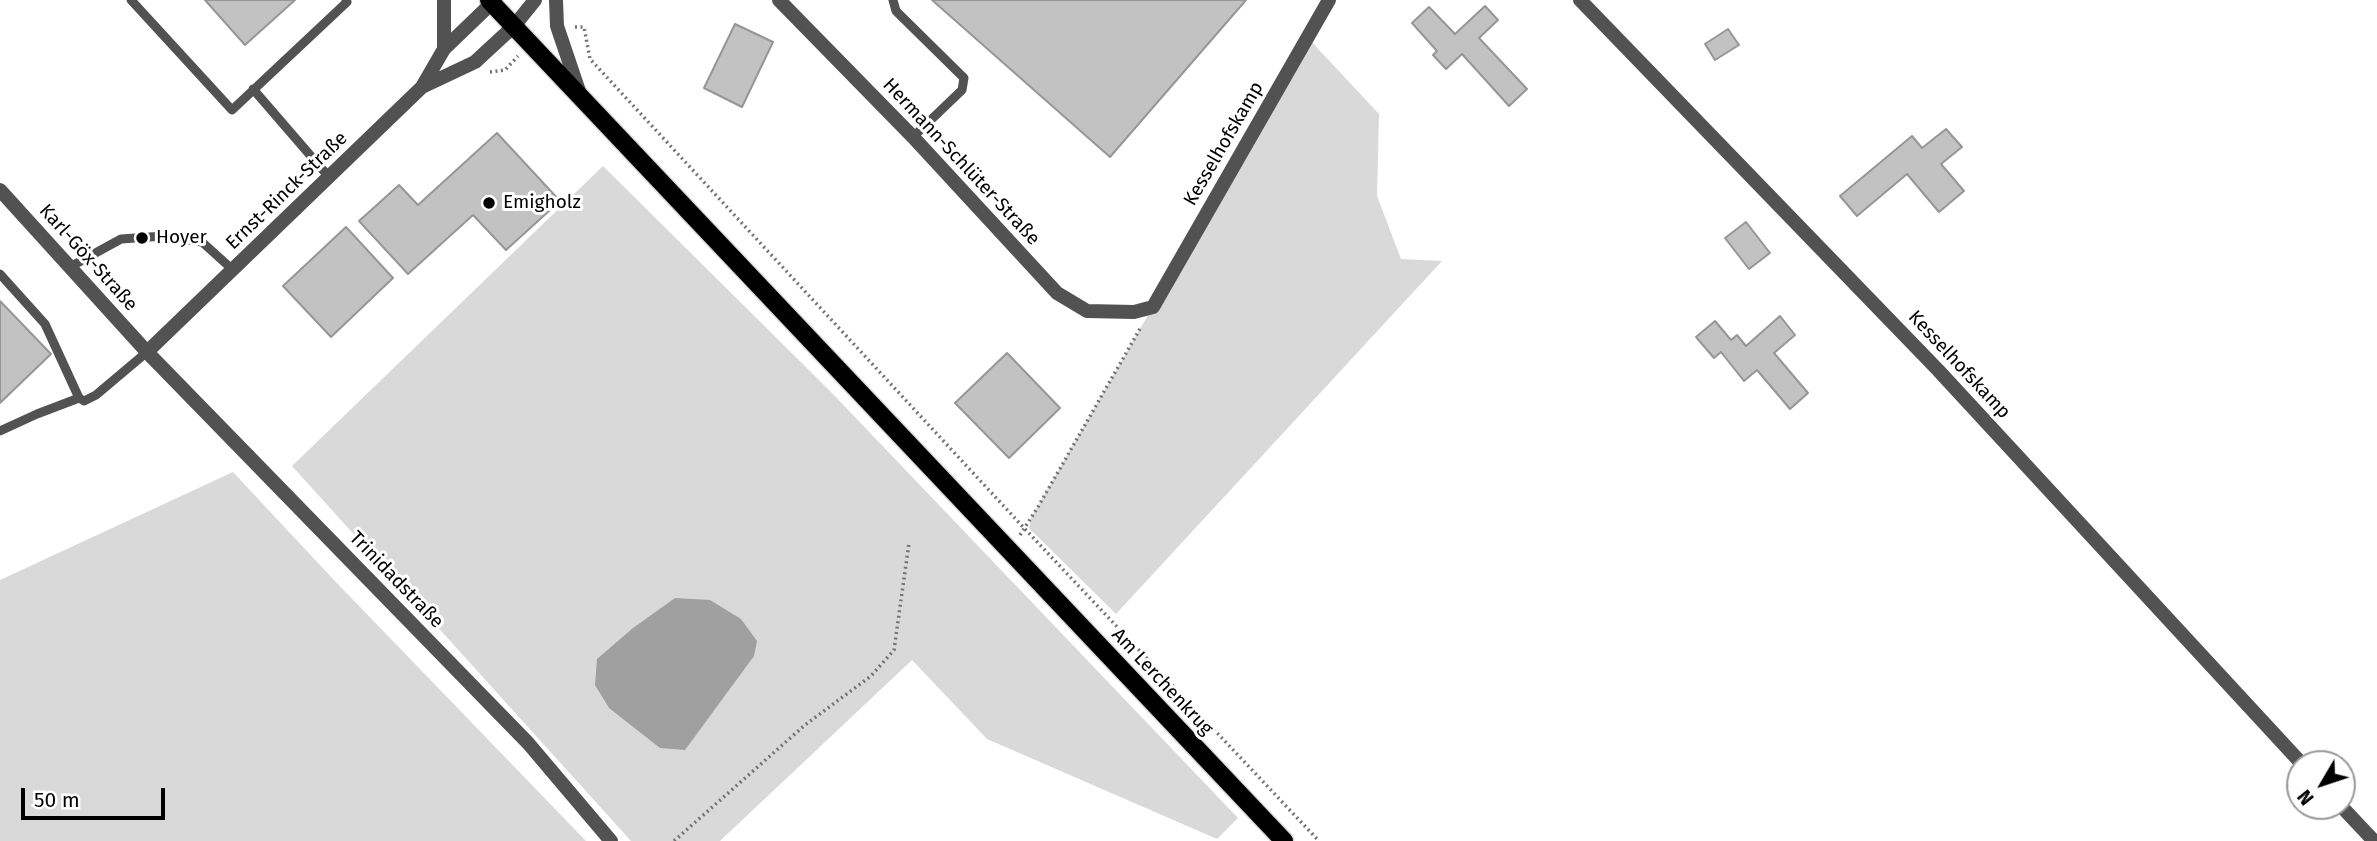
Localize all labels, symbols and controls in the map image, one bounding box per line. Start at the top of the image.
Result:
street label: Hermann-Schlüter-Straße [878,74,1044,250]
street label: Kesselhofskamp [1179,78,1269,210]
street label: Ernst-Rinck-Straße [222,127,352,255]
place label: Emigholz [503,192,581,214]
marker: Emigholz [481,195,497,211]
street label: Karl-Göx-Straße [34,200,142,316]
place label: Hoyer [156,227,207,249]
marker: Hoyer [134,230,150,246]
street label: Kesselhofskamp [1903,306,2015,424]
street label: Trinidadstraße [344,527,448,633]
street label: Am Lerchenkrug [1107,624,1217,740]
north arrow [2286,750,2356,820]
scale bar [24,774,168,818]
text: N [2293,785,2319,809]
text: 50 m [34,787,80,813]

